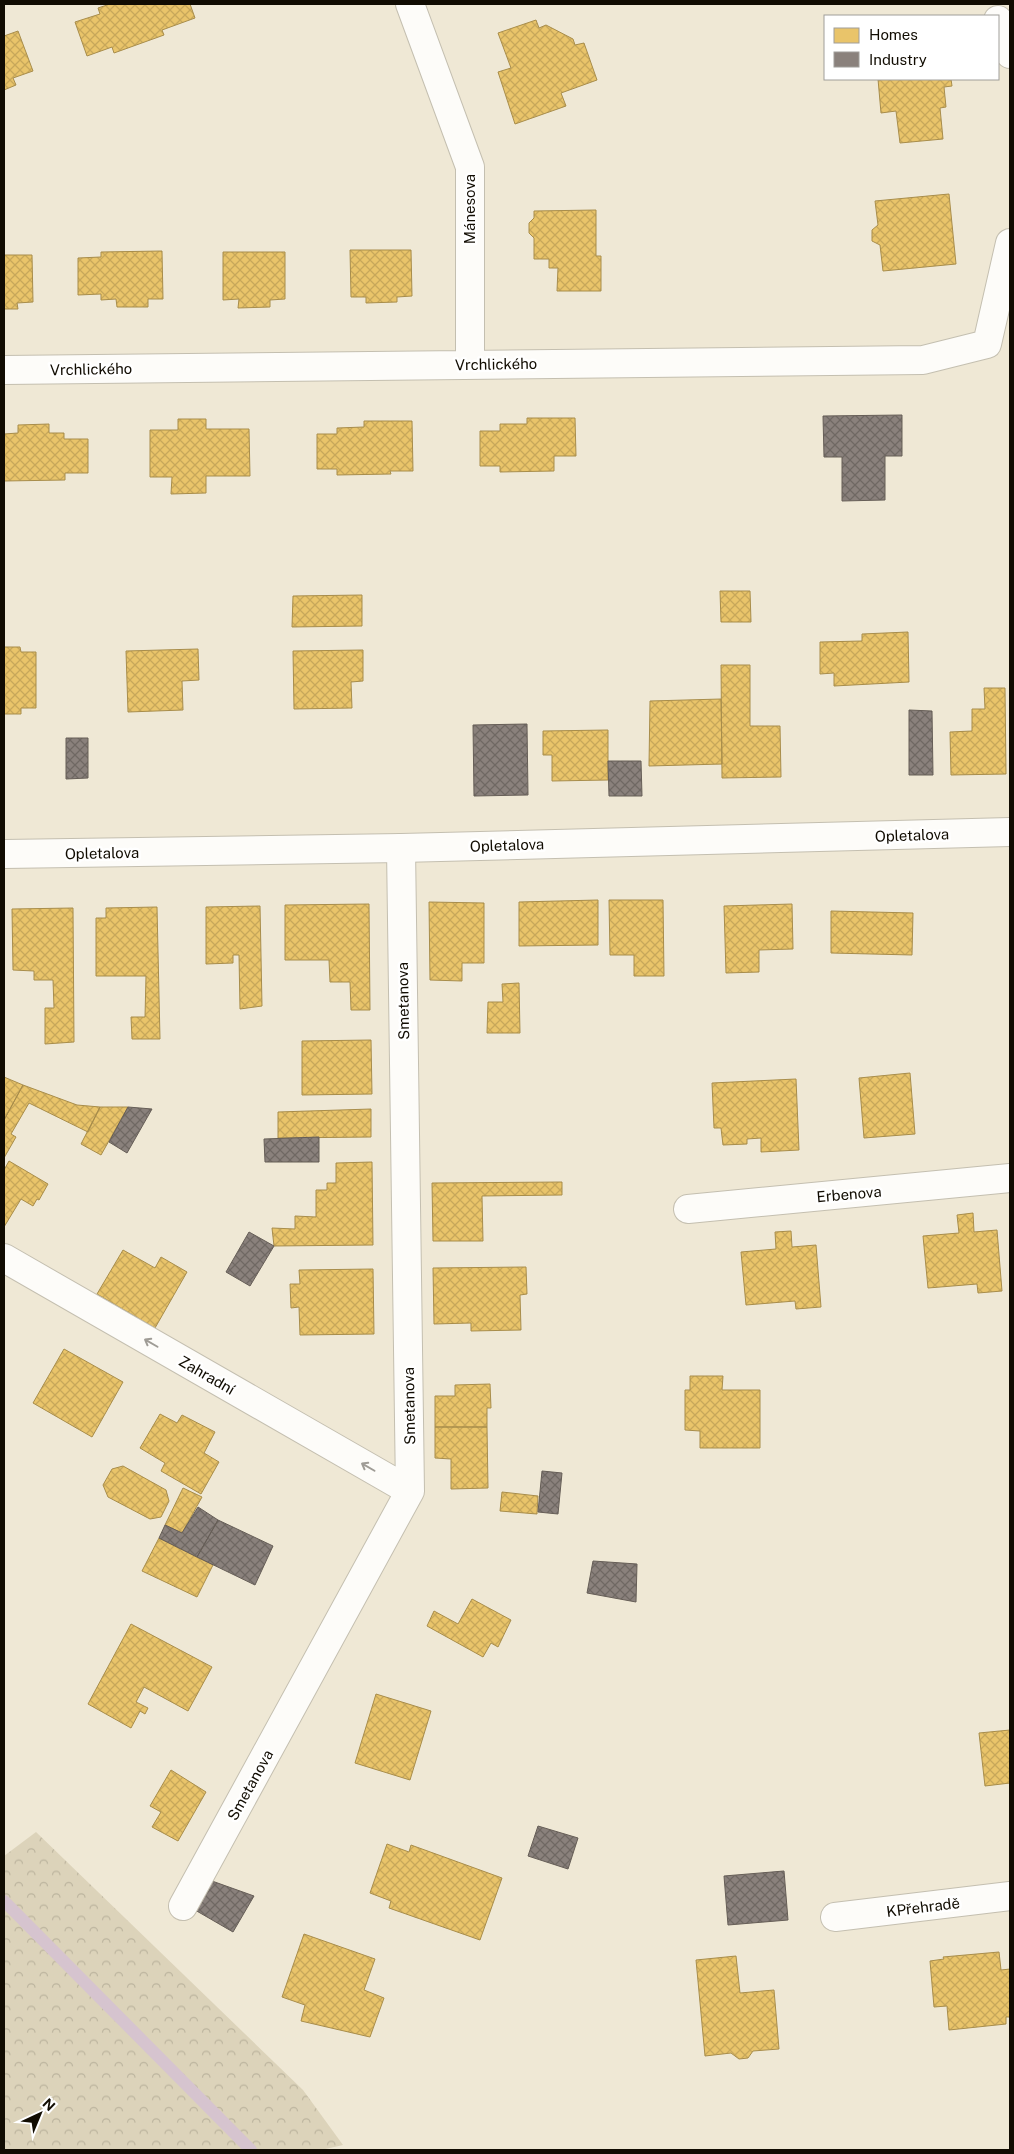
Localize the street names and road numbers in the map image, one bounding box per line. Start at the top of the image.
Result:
street label: Mánesova [461,174,478,244]
street label: Vrchlického [455,355,537,373]
street label: Vrchlického [50,360,132,378]
street label: Opletalova [875,825,949,845]
street label: Opletalova [470,835,544,855]
street label: Opletalova [65,844,139,862]
street label: Smetanova [394,962,412,1040]
street label: Erbenova [816,1183,882,1205]
street label: Zahradní [176,1352,238,1398]
street label: Smetanova [400,1367,418,1445]
street label: Smetanova [224,1747,276,1823]
street label: KPřehradě [885,1894,961,1920]

